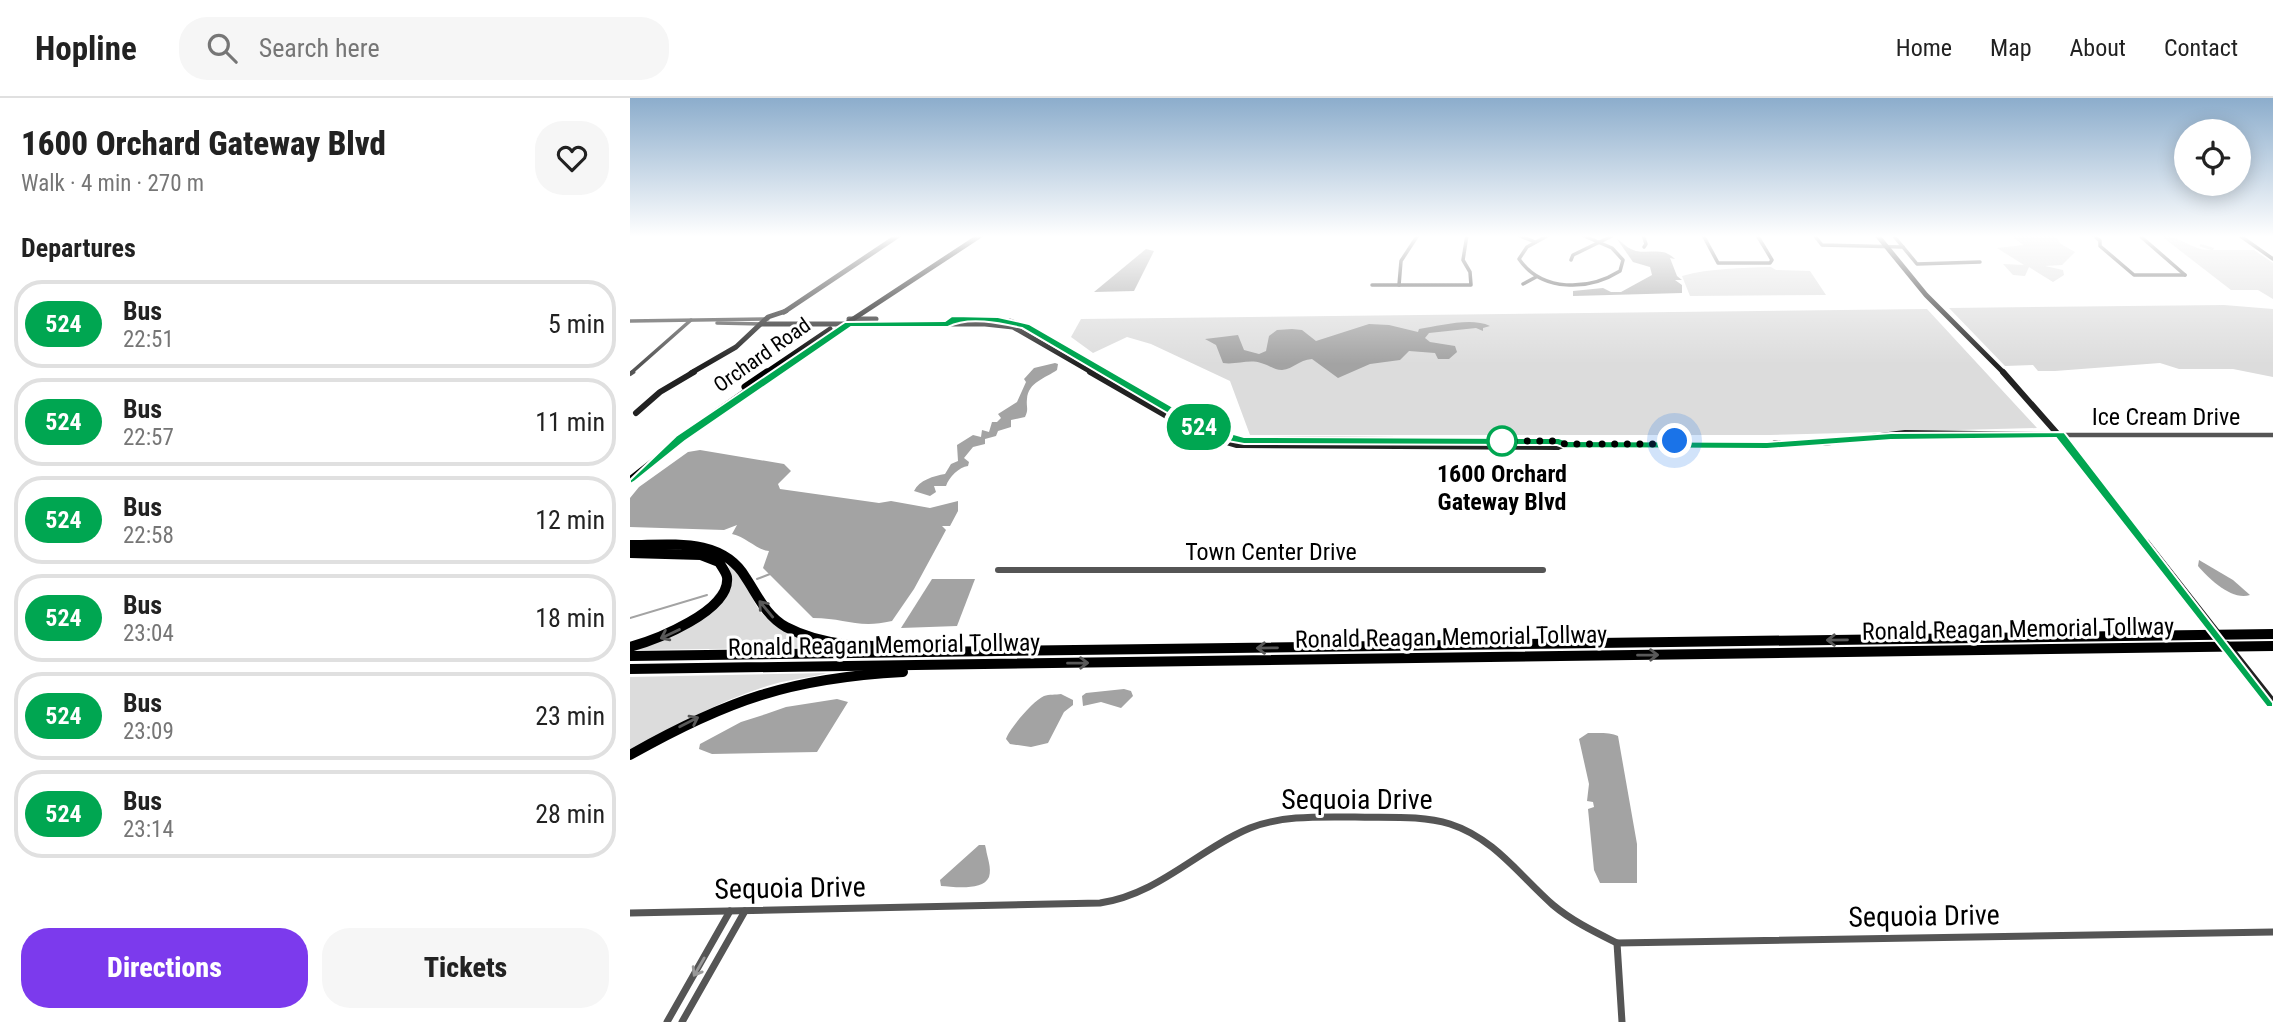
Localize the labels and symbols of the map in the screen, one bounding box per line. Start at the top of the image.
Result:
street label: Orchard Road [709,313,815,397]
street label: Ice Cream Drive [2092,403,2240,431]
line badge: 524 [1159,404,1239,450]
your location [1657,423,1692,458]
marker: 1600 Orchard Gateway Blvd [1487,426,1517,456]
place label: 1600 Orchard Gateway Blvd [1437,460,1567,516]
street label: Town Center Drive [1185,538,1357,566]
one-way arrow [758,600,774,618]
street label: Ronald Reagan Memorial Tollway [1862,612,2174,646]
street label: Ronald Reagan Memorial Tollway [1295,620,1607,654]
one-way arrow [660,627,681,641]
street label: Ronald Reagan Memorial Tollway [728,628,1040,662]
one-way arrow [1826,633,1849,647]
one-way arrow [1256,641,1279,655]
one-way arrow [1637,648,1660,662]
one-way arrow [1066,656,1089,670]
one-way arrow [679,714,699,728]
street label: Sequoia Drive [1281,783,1433,816]
street label: Sequoia Drive [714,870,866,906]
street label: Sequoia Drive [1848,898,2000,934]
one-way arrow [692,956,706,976]

